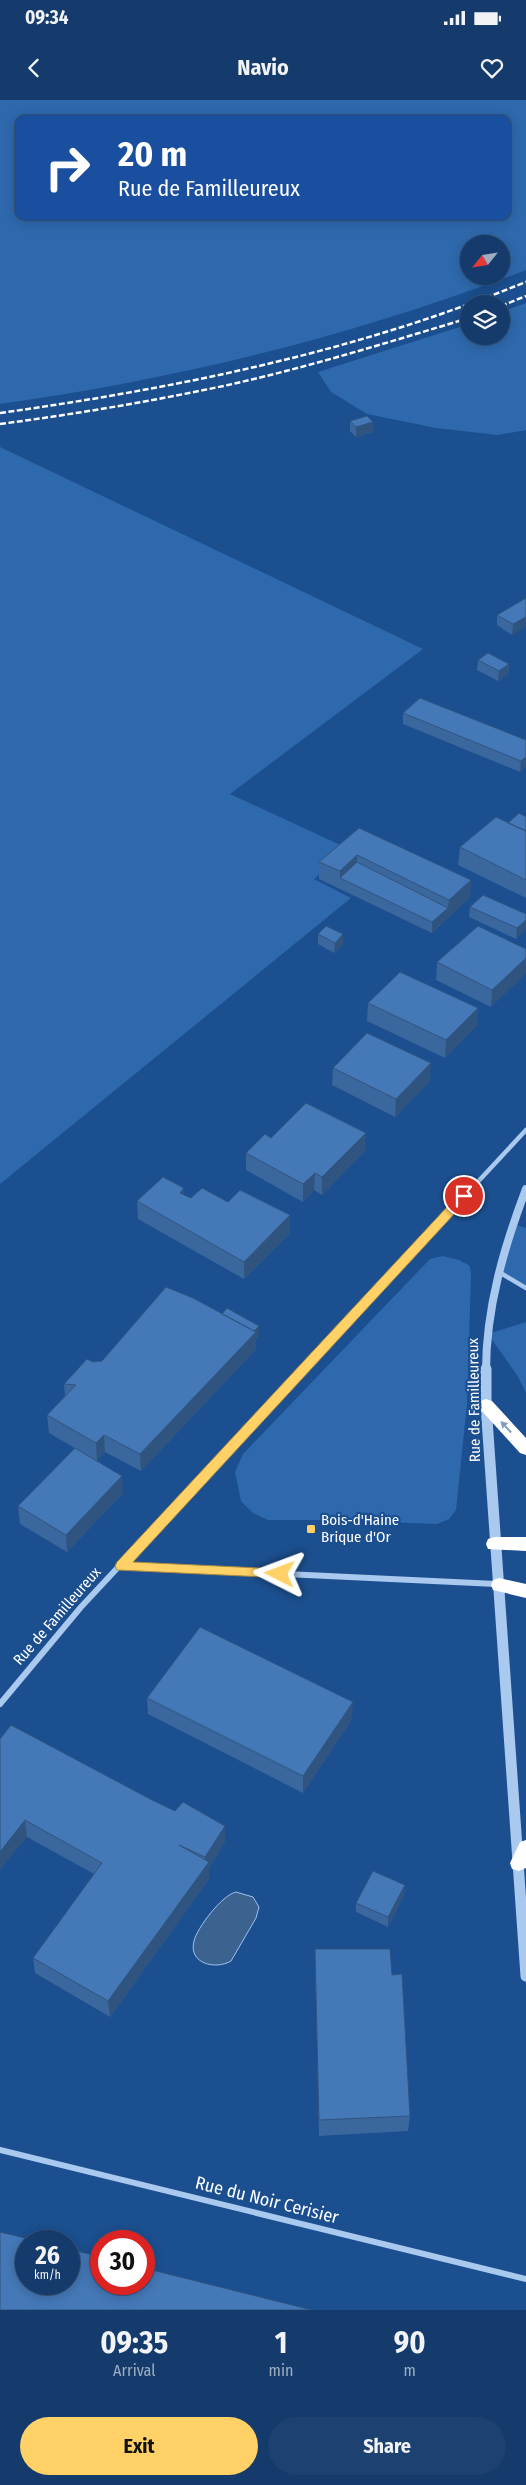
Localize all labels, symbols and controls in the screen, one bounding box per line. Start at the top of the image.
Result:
text: 09:34 [25,6,68,29]
icon: back [20,54,48,82]
text: Navio [237,54,289,81]
icon: heart [478,54,506,82]
text: 20 m [118,133,187,175]
icon: right [35,135,100,200]
text: Rue de Familleureux [118,175,300,202]
north arrow [460,235,510,285]
map controls [460,235,510,345]
button: layers [460,295,510,345]
pin [443,1175,485,1217]
icon: arrive [450,1182,478,1210]
street label: Rue de Familleureux [464,1337,484,1462]
one-way arrow [500,1421,512,1433]
place label: Bois-d'Haine Brique d'Or [321,1511,399,1546]
marker: Bois-d'Haine Brique d'Or [305,1523,317,1535]
position arrow [253,1547,305,1599]
street label: Rue de Familleureux [10,1563,105,1669]
street label: Rue du Noir Cerisier [193,2172,342,2229]
speed limit sign: 30 [90,2230,155,2295]
text: 26 [35,2241,60,2271]
text: km/h [34,2268,61,2282]
text: 09:35 [100,2325,168,2361]
text: 1 [275,2325,287,2361]
text: 90 [394,2325,426,2361]
text: Arrival [113,2361,156,2380]
text: min [269,2361,293,2380]
text: m [404,2361,416,2380]
button: Exit [20,2417,258,2475]
button: Share [268,2417,506,2475]

